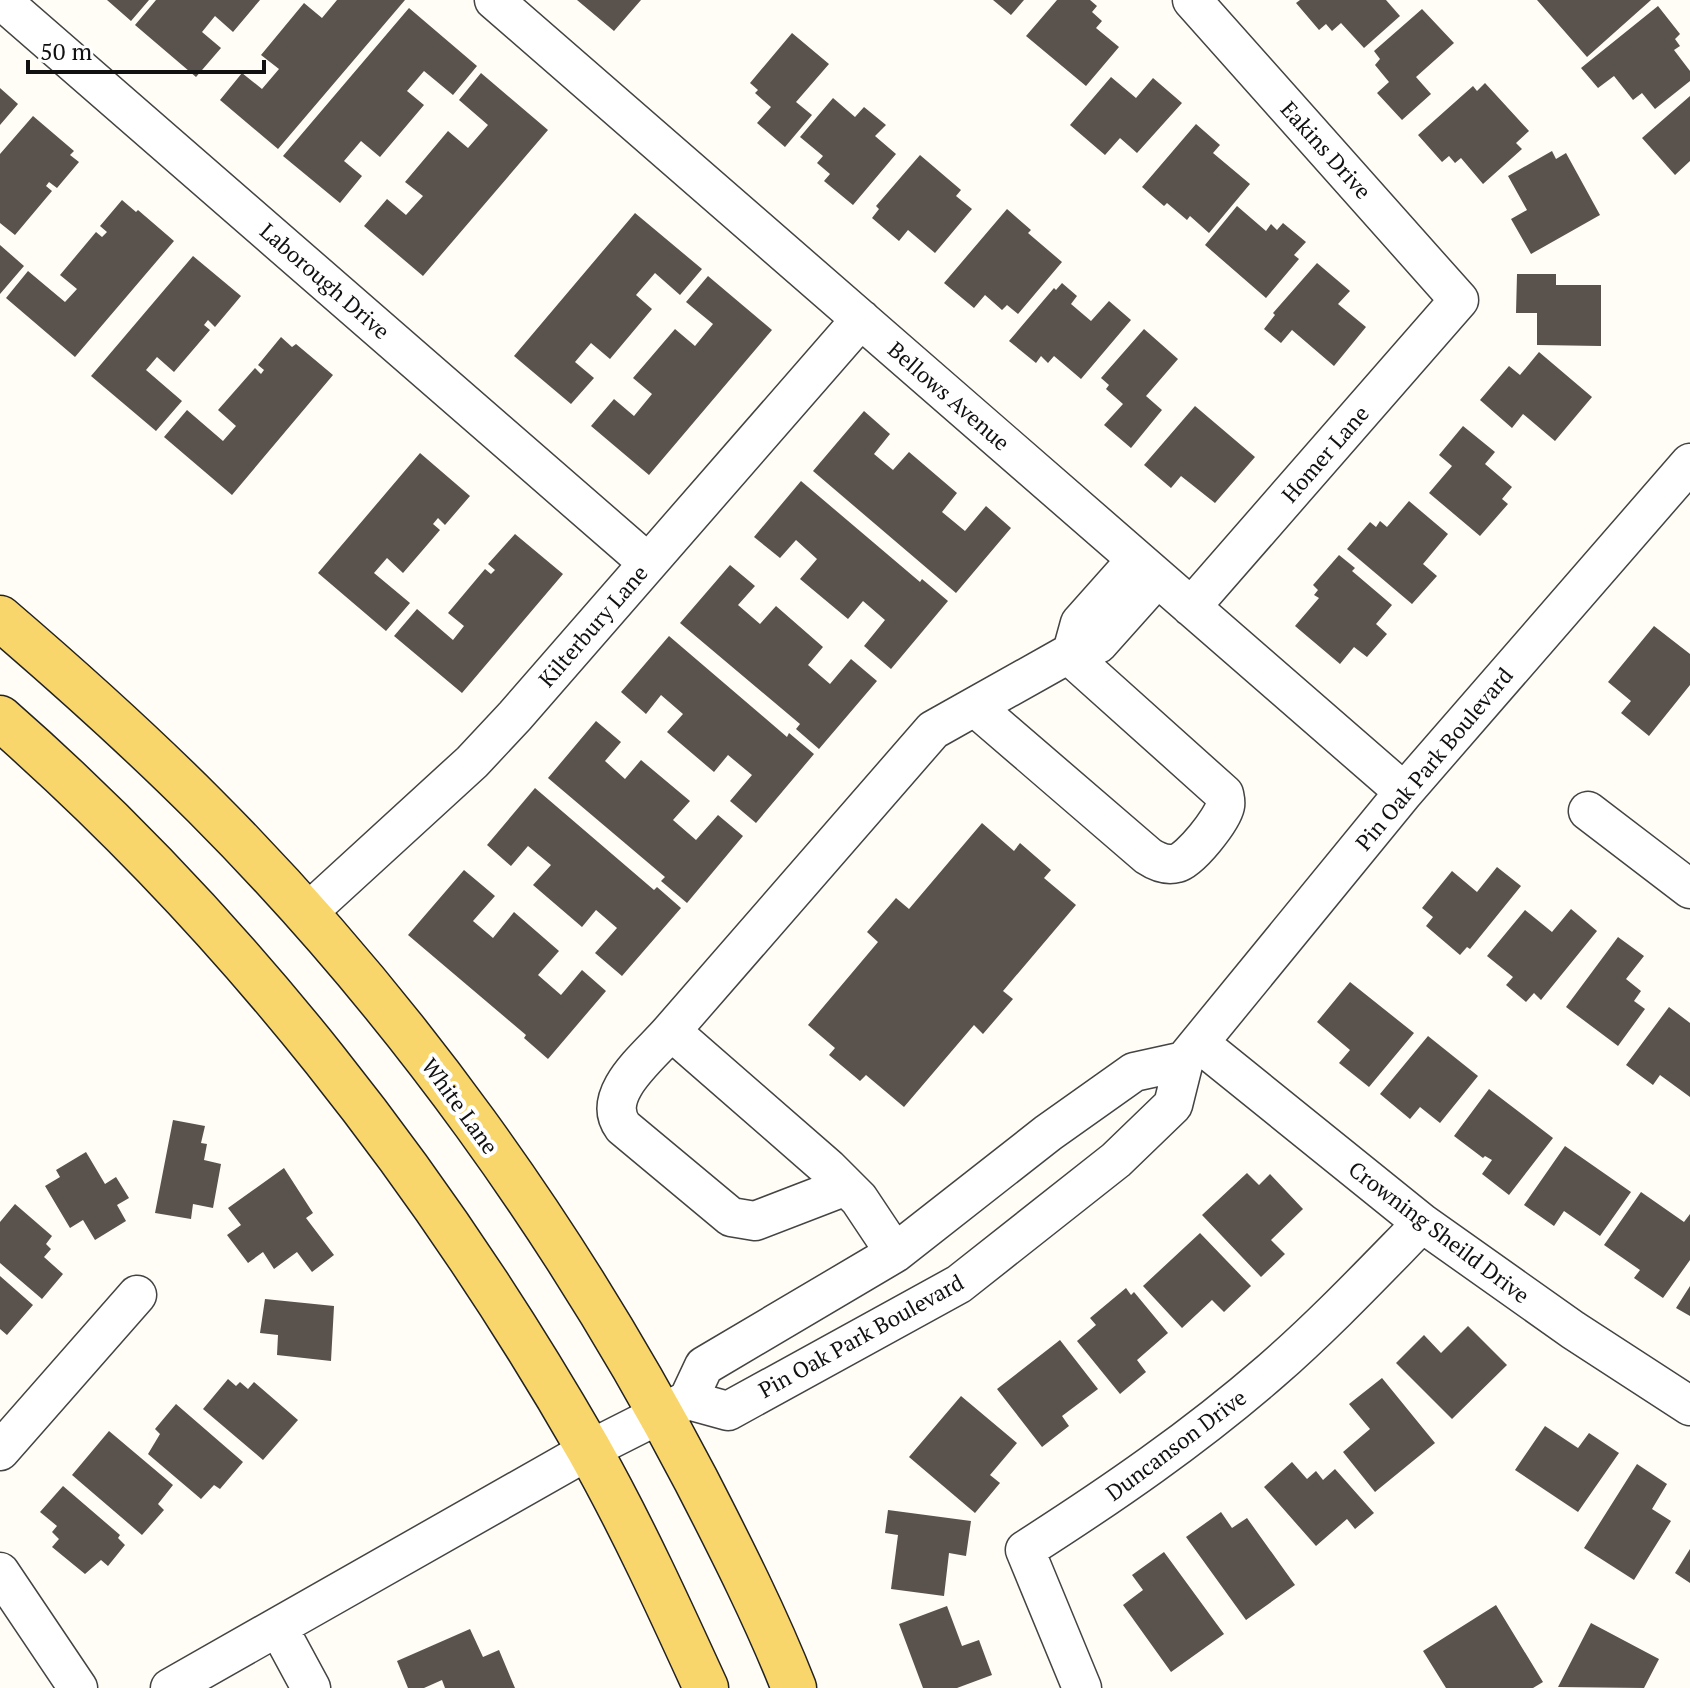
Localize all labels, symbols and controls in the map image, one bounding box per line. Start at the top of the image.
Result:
scale bar [28,24,264,74]
text: 50 m [40,35,92,67]
street label: Eakins Drive [1275,95,1378,205]
street label: Laborough Drive [254,216,396,345]
street label: Bellows Avenue [882,335,1016,457]
street label: Homer Lane [1275,399,1375,508]
street label: Kilterbury Lane [532,559,654,693]
street label: Pin Oak Park Boulevard [1349,661,1519,856]
street label: White Lane [416,1052,505,1160]
street label: Crowning Sheild Drive [1343,1154,1536,1309]
street label: Pin Oak Park Boulevard [753,1267,968,1404]
street label: Duncanson Drive [1100,1382,1252,1507]

